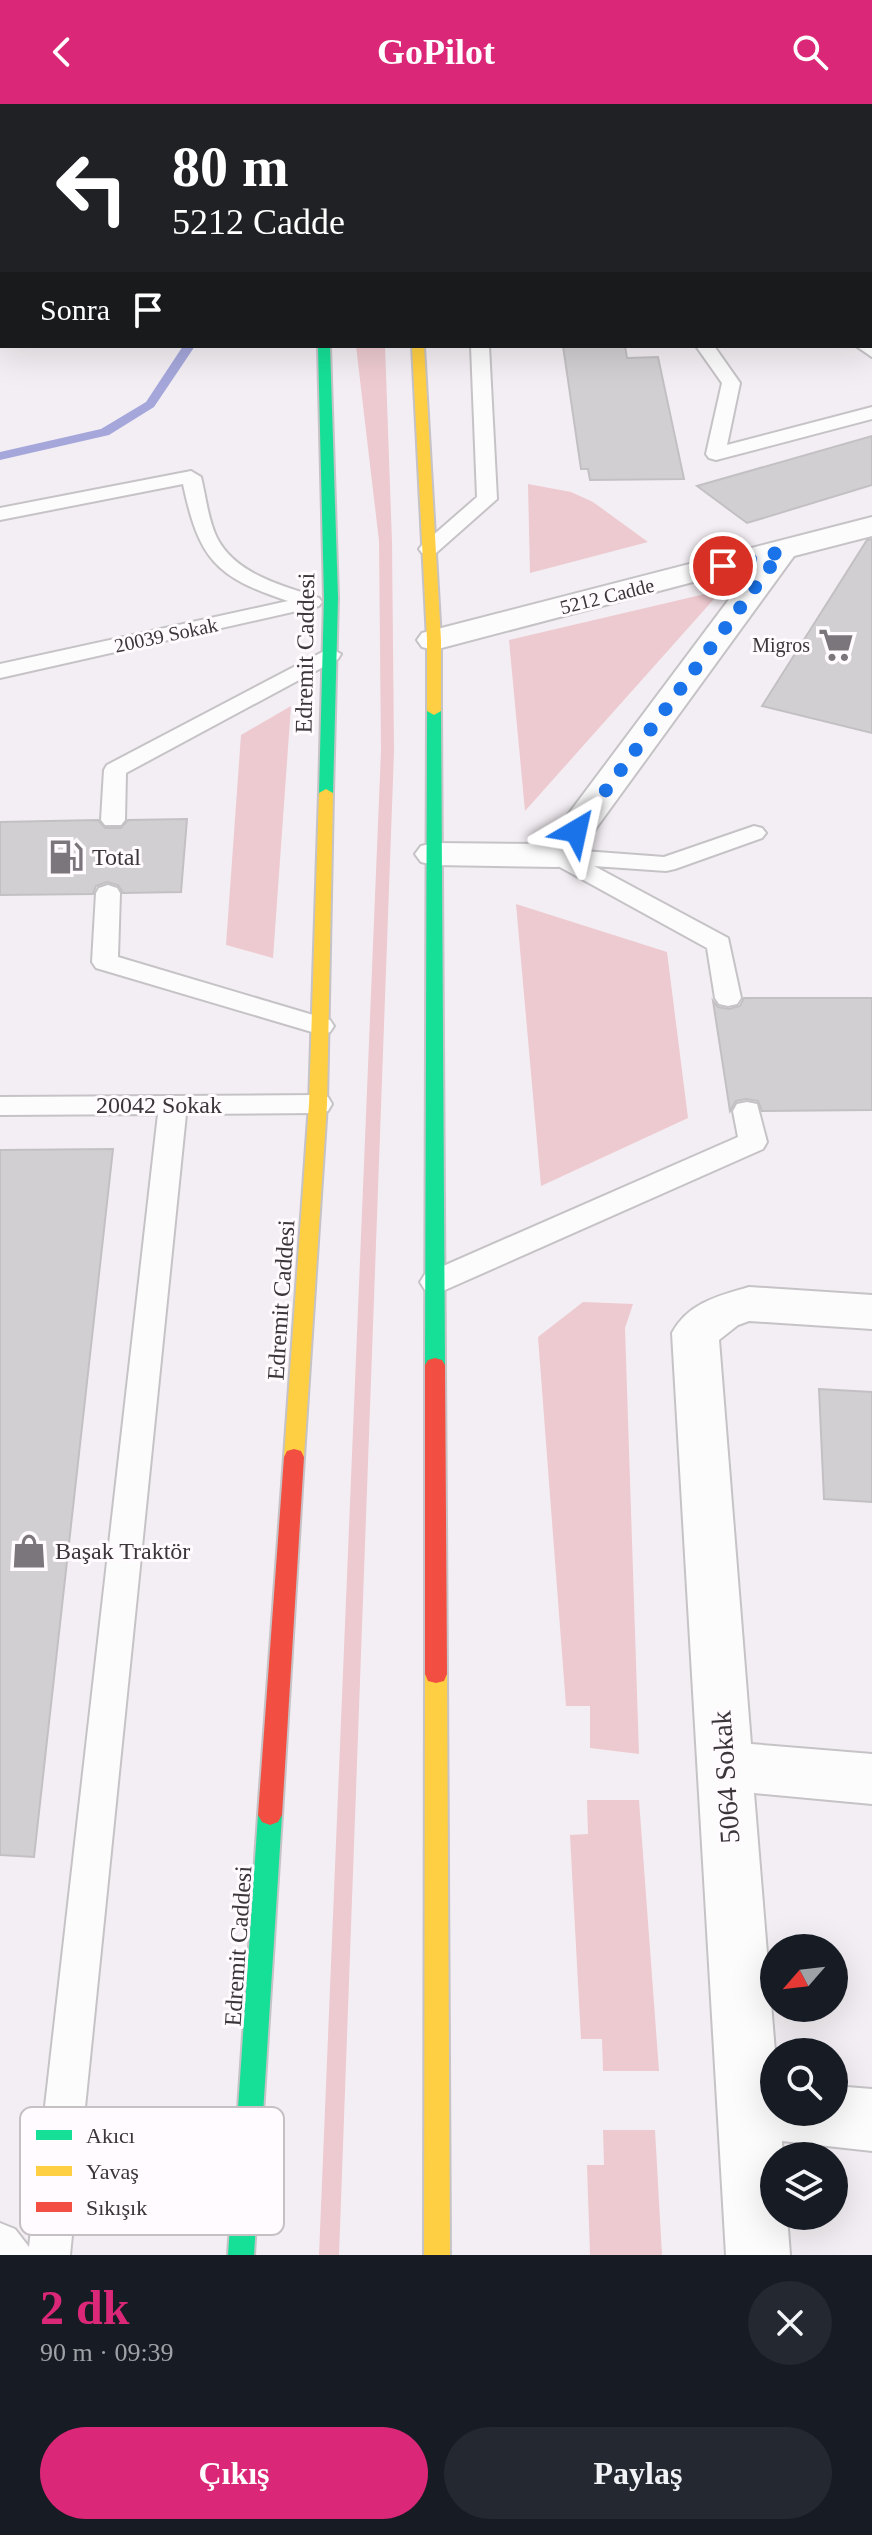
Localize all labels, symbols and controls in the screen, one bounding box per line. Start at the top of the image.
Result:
icon: back [40,30,84,74]
icon: search [788,30,832,74]
text: GoPilot [377,32,495,72]
icon: left [40,136,144,240]
text: 80 m [172,136,289,198]
text: 5212 Cadde [172,202,345,242]
icon: arrive [126,288,170,332]
text: Sonra [40,293,110,326]
pin [689,532,757,600]
icon: arrive [701,544,745,588]
street label: Edremit Caddesi [291,572,319,734]
street label: 5212 Cadde [558,574,656,618]
street label: 20039 Sokak [112,613,220,657]
supermarket icon: Migros [817,626,855,664]
place label: Migros [752,634,810,657]
position arrow [534,789,618,873]
fuel station icon: Total [47,838,85,876]
place label: Total [92,844,141,870]
street label: 20042 Sokak [96,1092,222,1118]
street label: Edremit Caddesi [262,1219,300,1381]
shop icon: Başak Traktör [10,1532,48,1570]
place label: Başak Traktör [55,1538,190,1564]
street label: 5064 Sokak [705,1710,746,1844]
street label: Edremit Caddesi [219,1865,257,2027]
north arrow [760,1934,848,2022]
map controls [760,1934,848,2230]
button: search [760,2038,848,2126]
legend [20,2107,284,2235]
text: Akıcı [86,2123,135,2148]
button: layers [760,2142,848,2230]
text: Yavaş [86,2159,139,2184]
text: Sıkışık [86,2195,147,2220]
text: 2 dk [40,2281,129,2334]
button: close [748,2281,832,2365]
text: 90 m · 09:39 [40,2338,174,2367]
button: Çıkış [40,2427,428,2519]
button: Paylaş [444,2427,832,2519]

